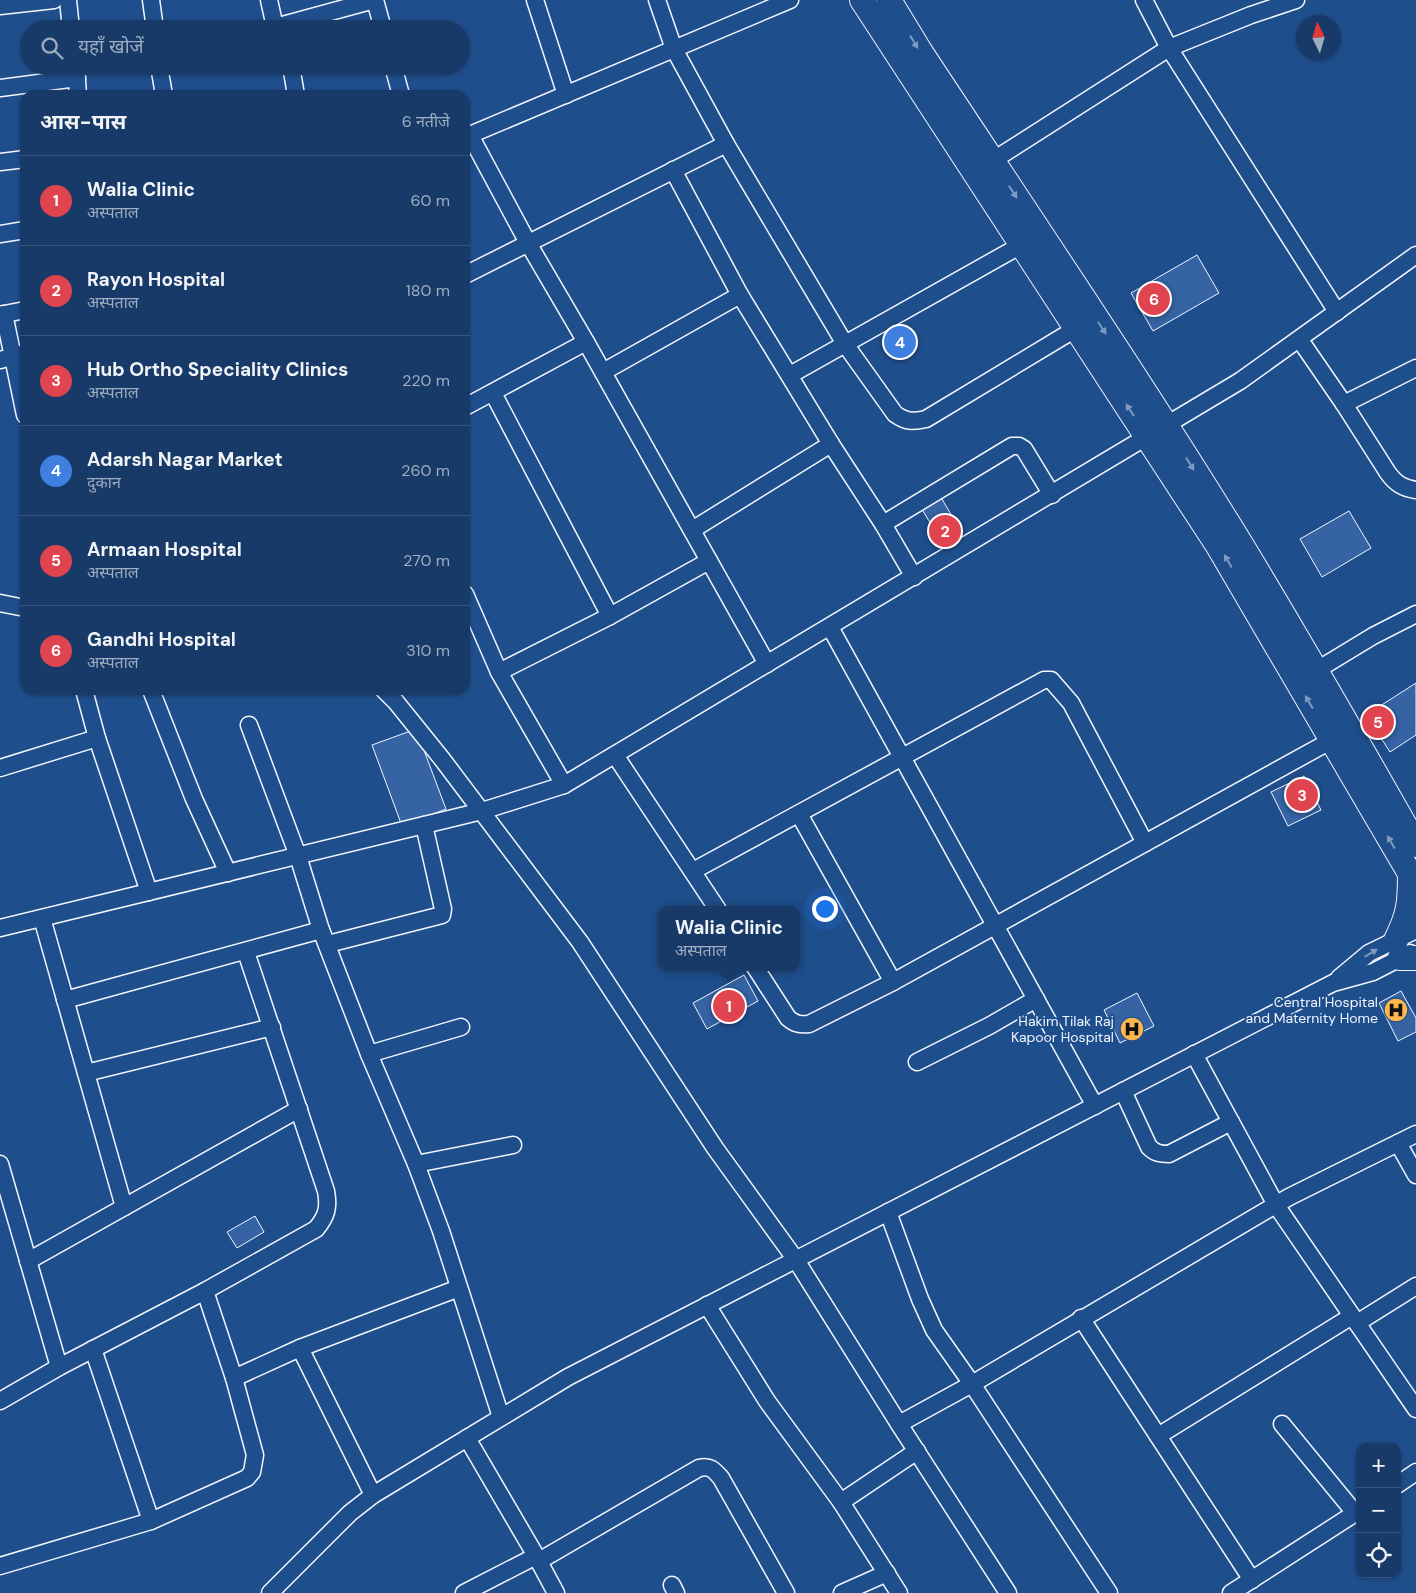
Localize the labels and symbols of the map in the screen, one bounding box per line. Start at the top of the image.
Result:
north arrow [1296,15,1341,60]
one-way arrow [910,35,919,48]
one-way arrow [1008,185,1018,199]
pin: 6 [1138,280,1170,318]
one-way arrow [1098,321,1107,335]
pin: 4 [884,323,916,361]
one-way arrow [1125,403,1135,417]
one-way arrow [1186,458,1195,471]
pin: 2 [929,512,961,550]
one-way arrow [1223,555,1232,568]
one-way arrow [1305,695,1314,708]
pin: 5 [1362,703,1394,741]
pin: 3 [1286,776,1318,814]
one-way arrow [1387,835,1396,848]
your location [812,896,838,922]
one-way arrow [1365,948,1378,957]
pin: 1 [713,987,745,1025]
place label: Central Hospital and Maternity Home [1246,993,1378,1027]
hospital icon: Central Hospital and Maternity Home [1383,997,1409,1023]
place label: Hakim Tilak Raj Kapoor Hospital [1011,1012,1114,1046]
hospital icon: Hakim Tilak Raj Kapoor Hospital [1119,1016,1145,1042]

